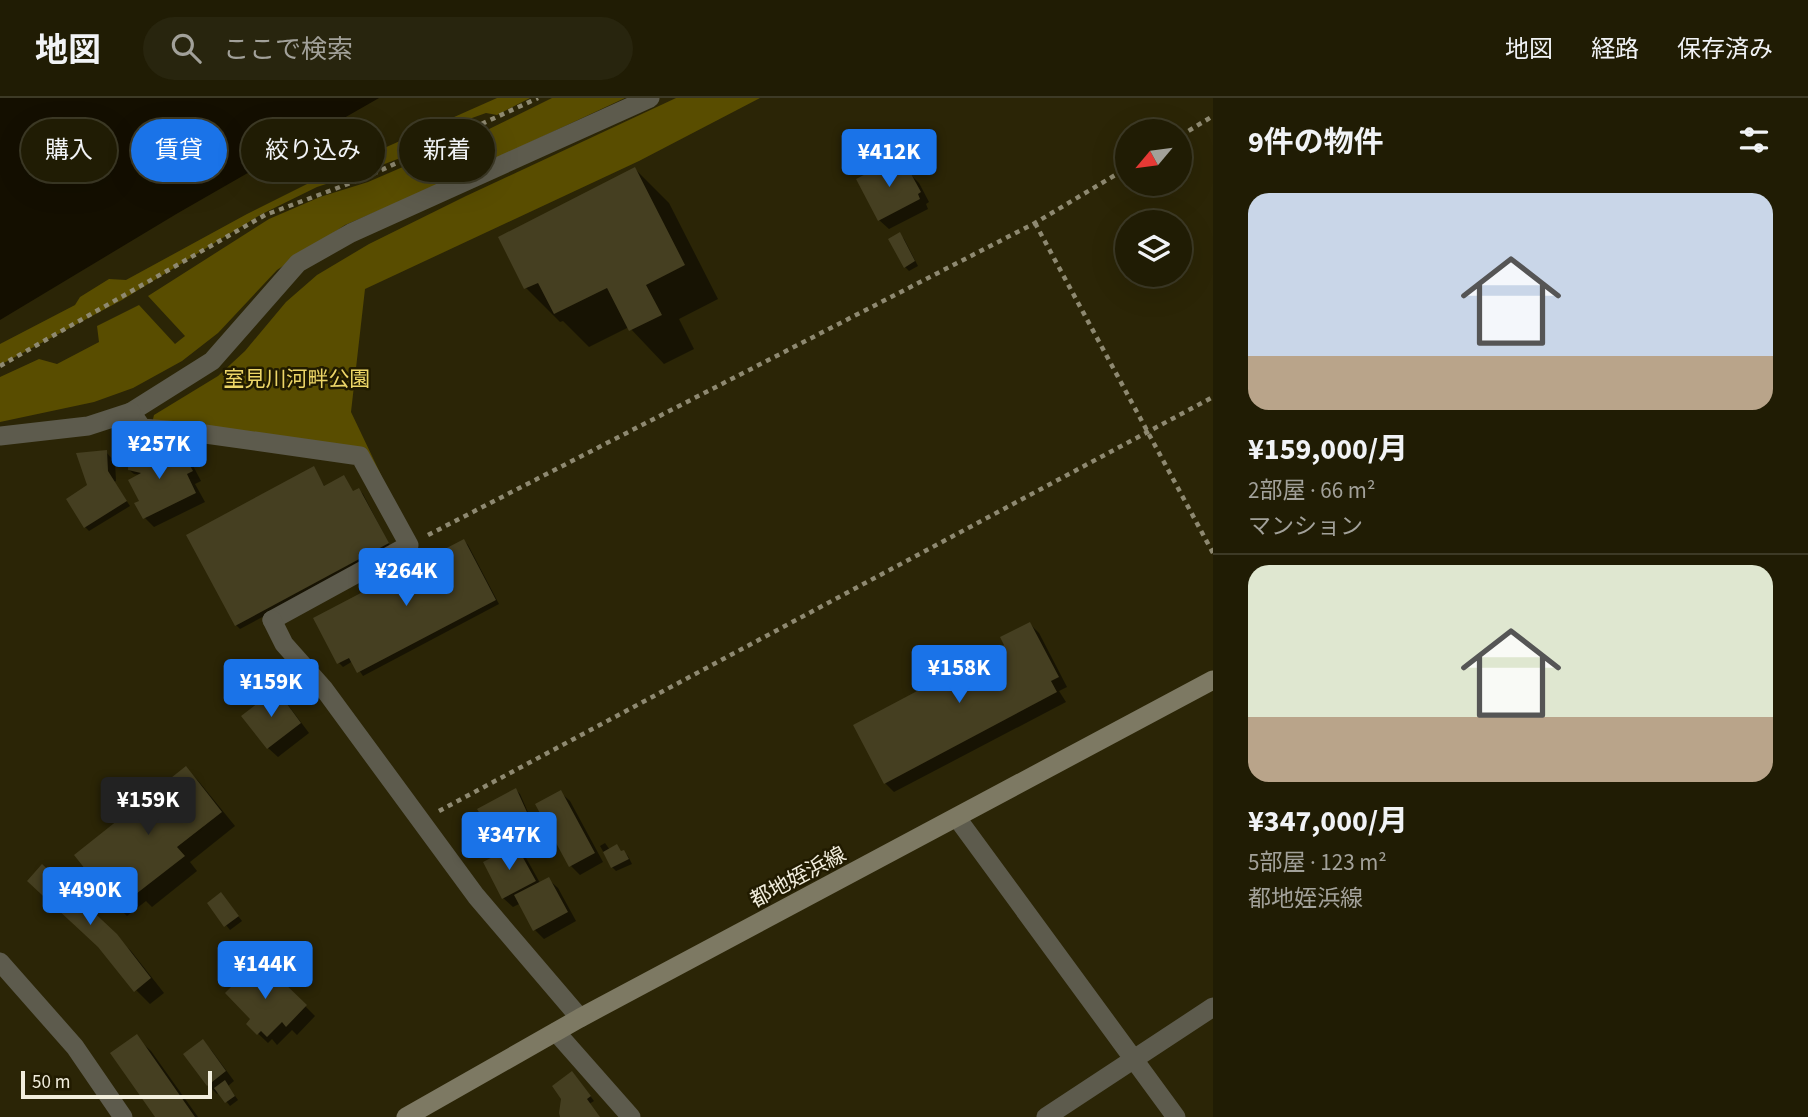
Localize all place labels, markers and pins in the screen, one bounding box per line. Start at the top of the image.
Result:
pin: ¥412K [840,130,938,189]
pin: ¥257K [110,422,208,481]
pin: ¥264K [357,548,455,608]
pin: ¥158K [910,646,1008,705]
pin: ¥159K [222,660,320,719]
pin: ¥159K [99,778,197,837]
pin: ¥347K [460,812,558,872]
pin: ¥490K [41,868,139,927]
pin: ¥144K [216,942,314,1001]

